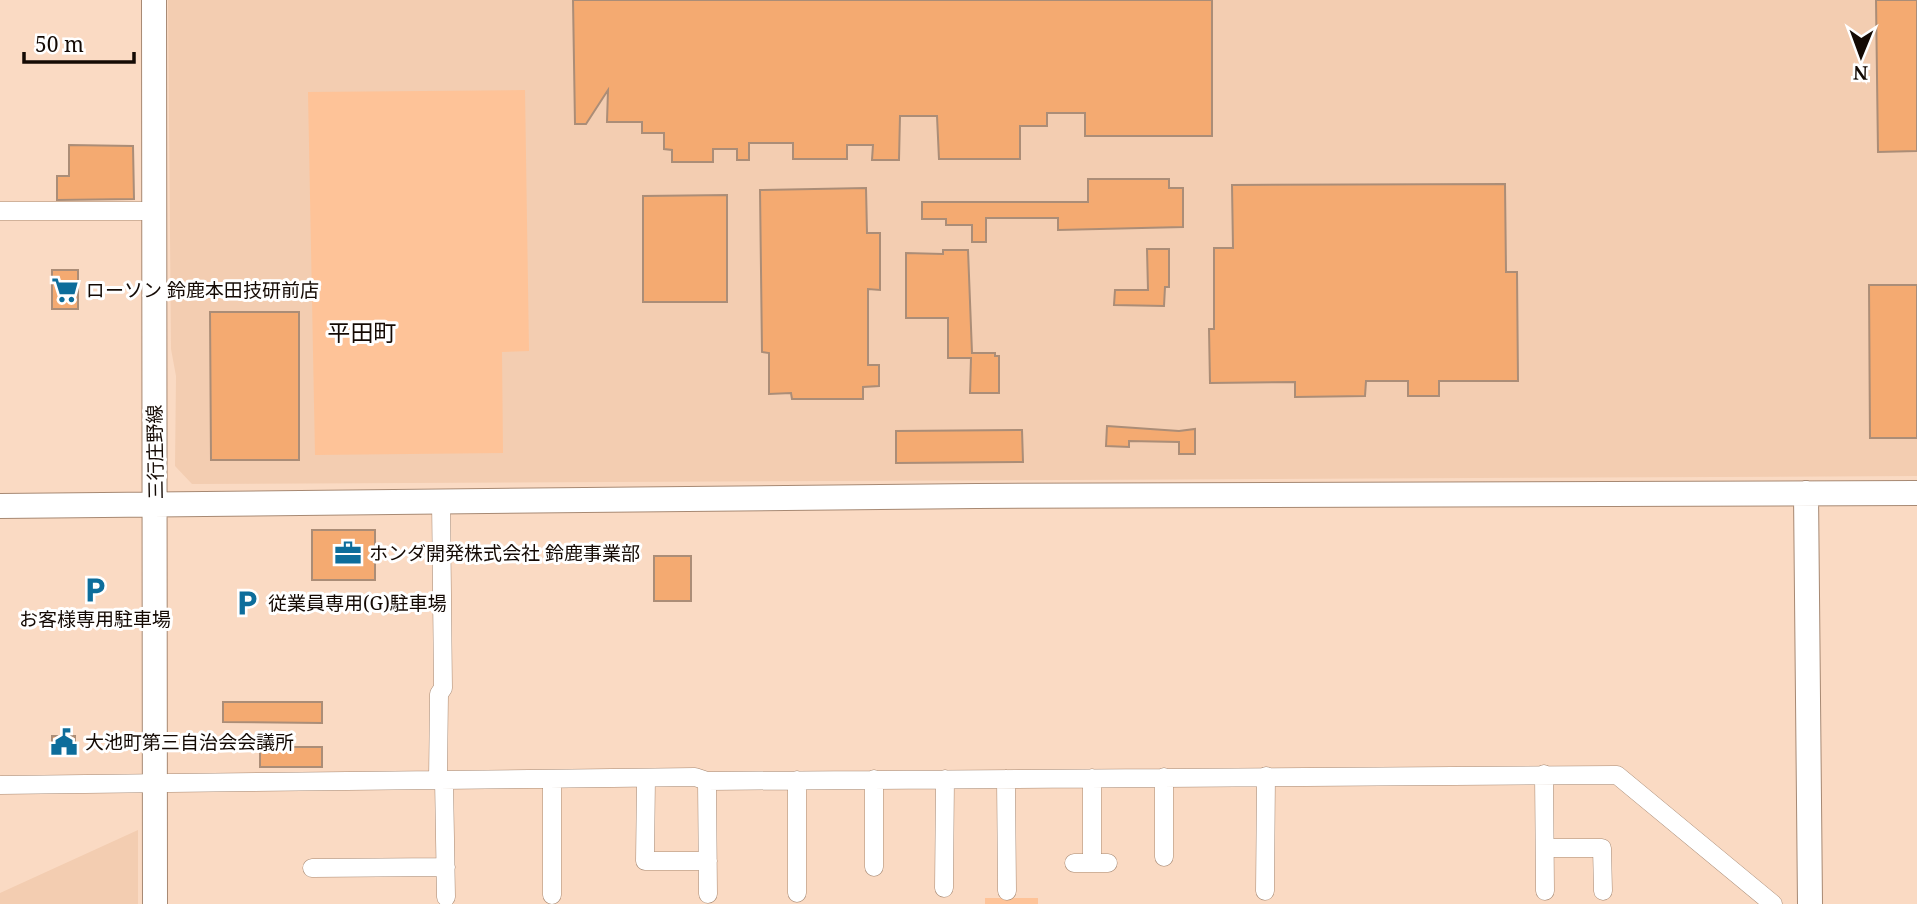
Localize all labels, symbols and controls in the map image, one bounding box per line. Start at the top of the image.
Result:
scale bar [24,21,135,65]
north arrow [1826,21,1896,91]
text: 50 m [35,30,84,58]
text: N [1853,60,1868,86]
supermarket icon: ローソン 鈴鹿本田技研前店 [50,275,80,305]
place label: ローソン 鈴鹿本田技研前店 [86,277,319,303]
district label: 平田町 [328,316,397,348]
street label: 三行庄野線 [141,404,169,500]
office icon: ホンダ開発株式会社 鈴鹿事業部 [333,538,363,568]
place label: ホンダ開発株式会社 鈴鹿事業部 [369,540,640,566]
parking icon: お客様専用駐車場 [80,575,110,605]
parking icon: 従業員専用(G)駐車場 [232,588,262,618]
place label: 従業員専用(G)駐車場 [268,590,447,616]
place label: お客様専用駐車場 [19,606,171,632]
public building icon: 大池町第三自治会会議所 [49,727,79,757]
place label: 大池町第三自治会会議所 [85,729,294,755]

